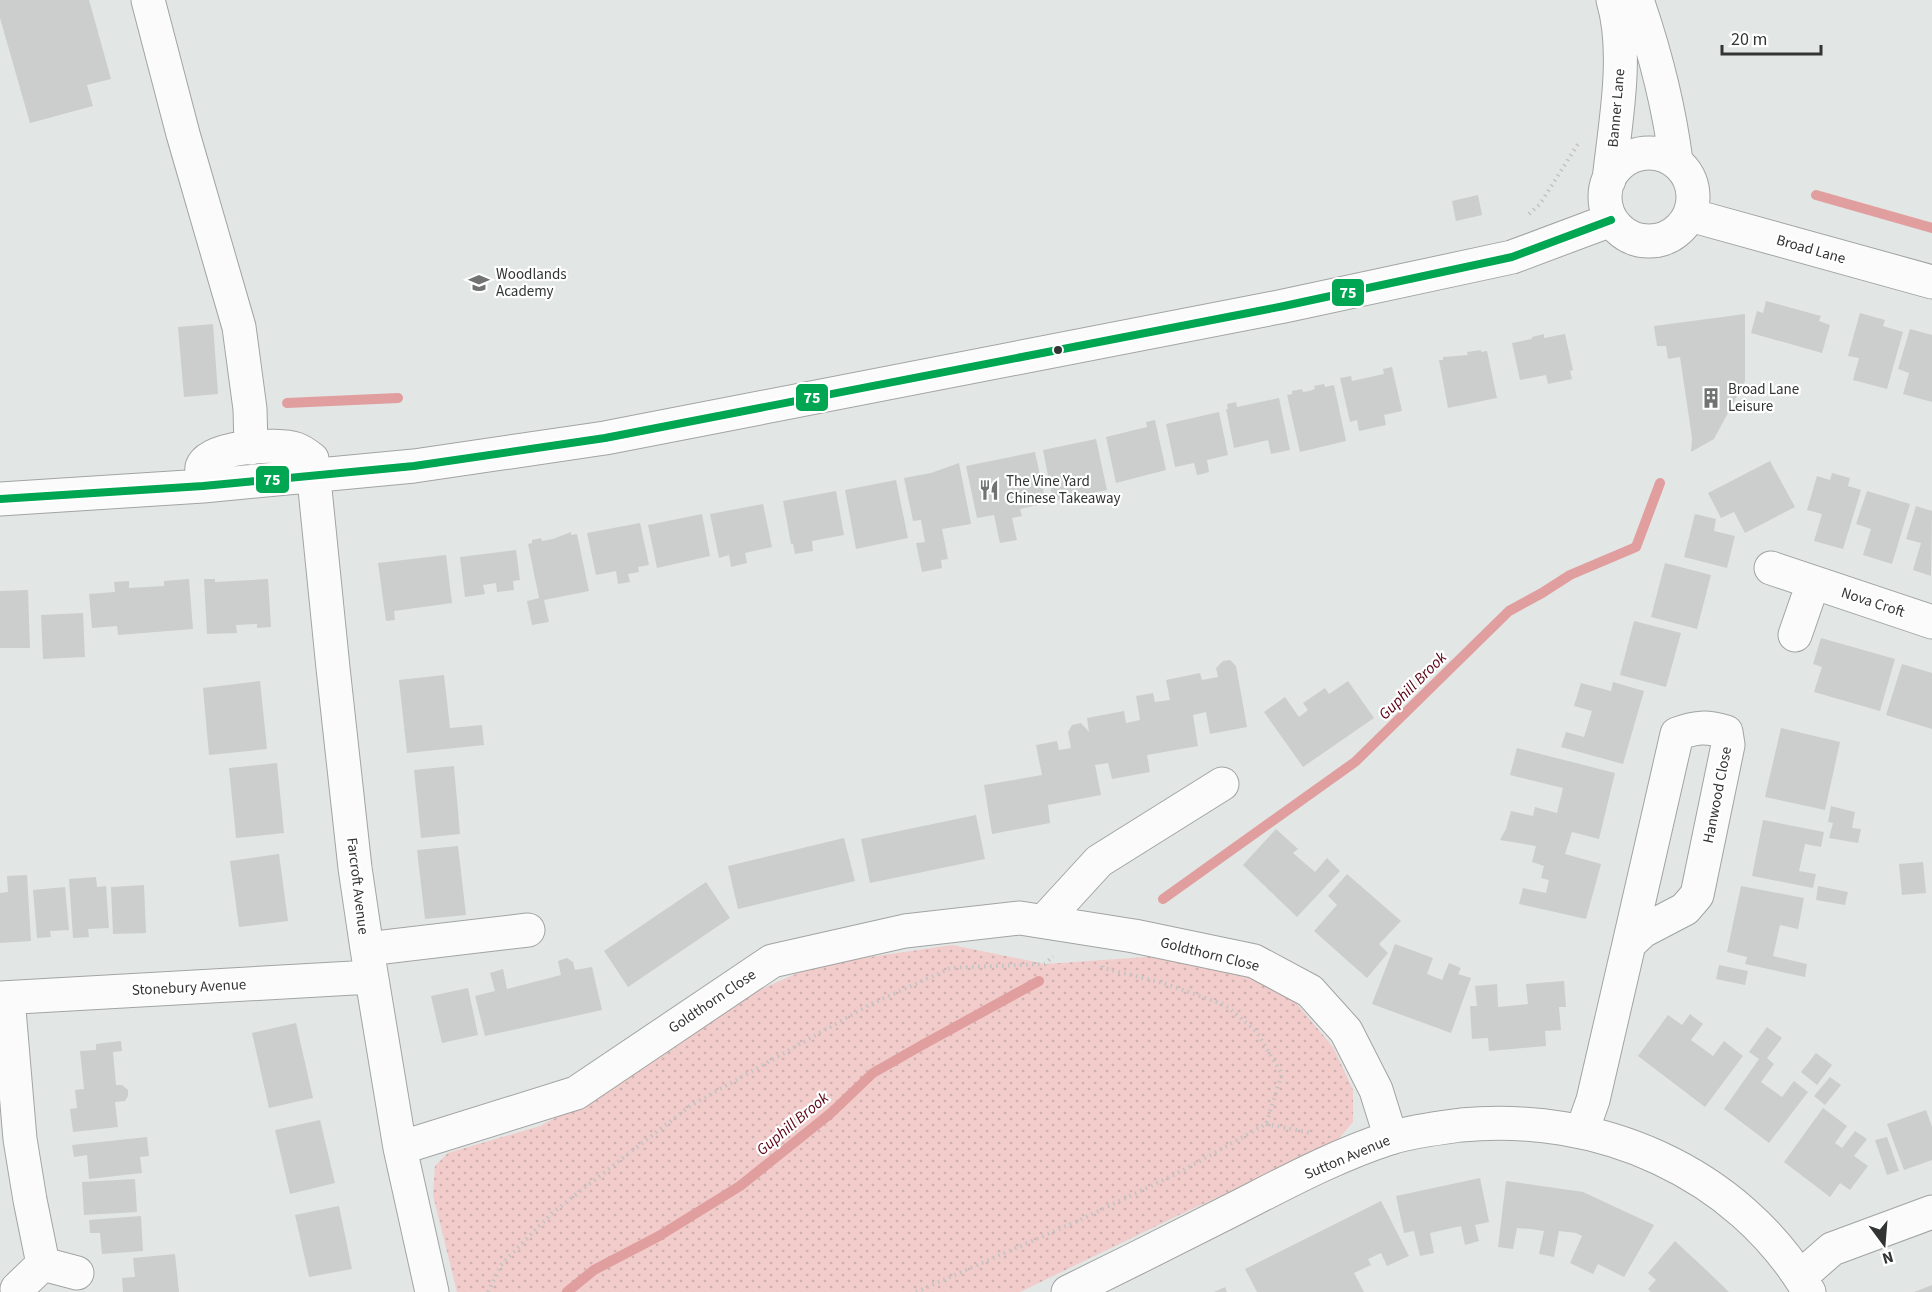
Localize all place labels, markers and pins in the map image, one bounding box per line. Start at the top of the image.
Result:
place label: Woodlands Academy [496,264,567,302]
school or university icon: Woodlands Academy [467,271,491,295]
unlabelled marker [1052,344,1064,356]
place label: Broad Lane Leisure [1728,379,1799,417]
building icon: Broad Lane Leisure [1699,386,1723,410]
place label: The Vine Yard Chinese Takeaway [1006,471,1120,509]
restaurant icon: The Vine Yard Chinese Takeaway [977,478,1001,502]

